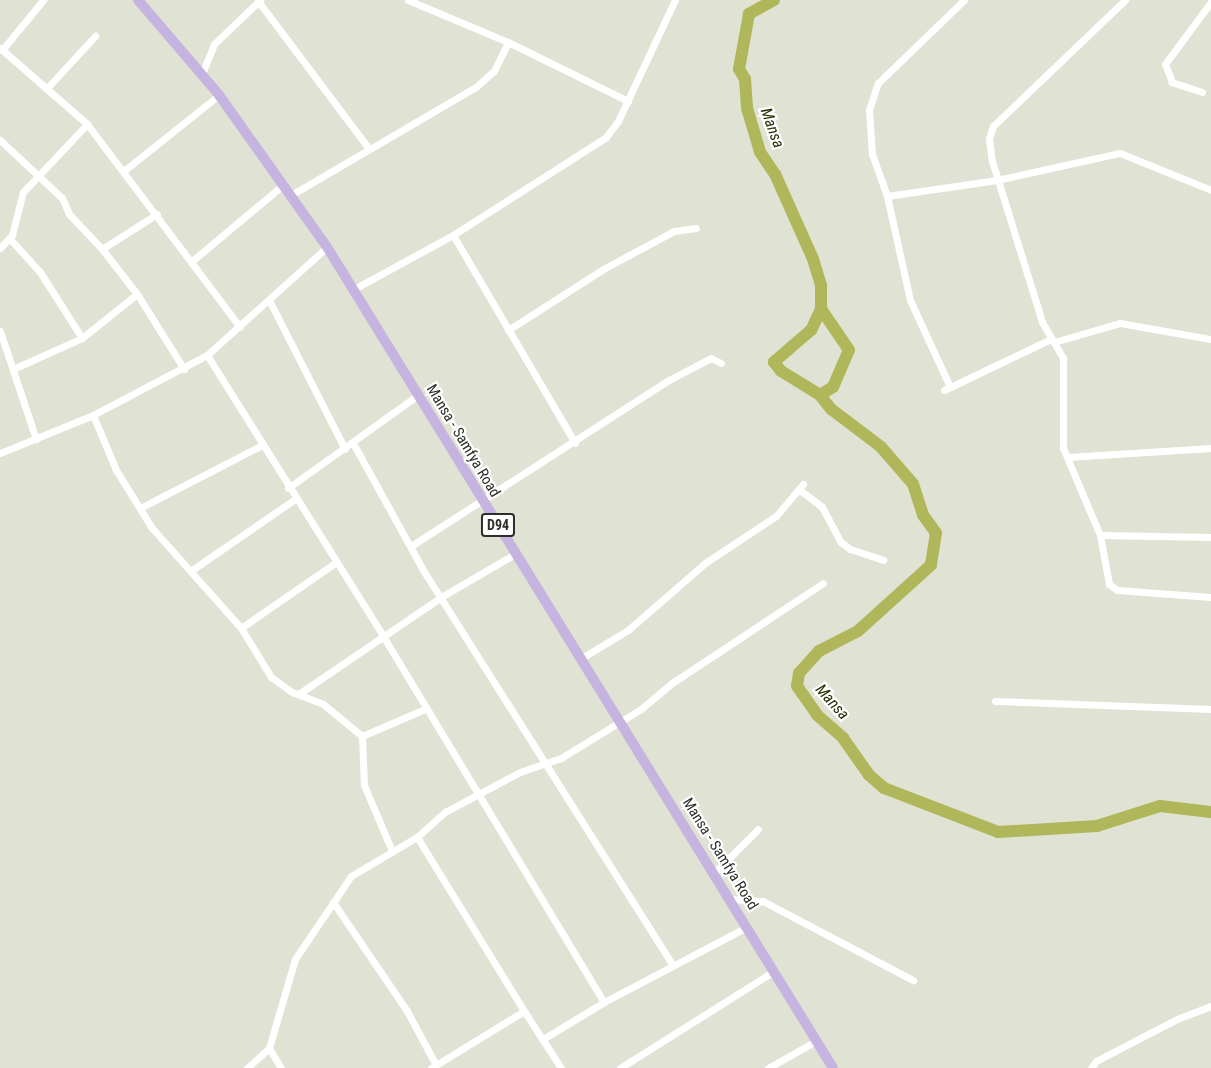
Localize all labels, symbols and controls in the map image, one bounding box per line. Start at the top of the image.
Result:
water label: Mansa [756,105,788,151]
street label: Mansa - Samfya Road [422,381,504,501]
road number: D94 [480,514,516,536]
water label: Mansa [811,680,853,724]
street label: Mansa - Samfya Road [678,795,762,913]

